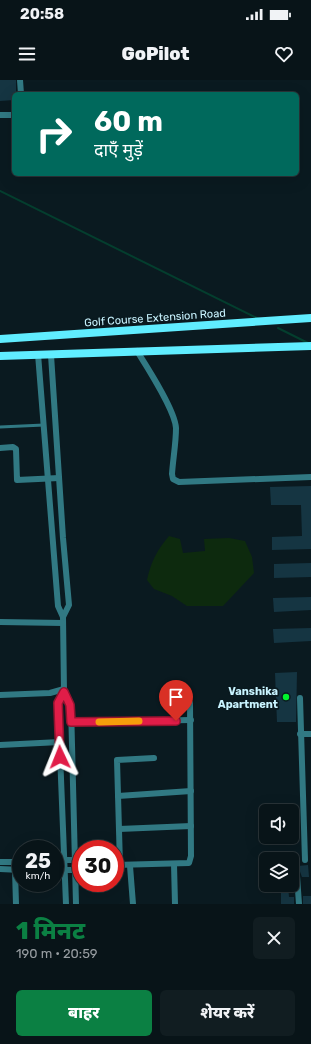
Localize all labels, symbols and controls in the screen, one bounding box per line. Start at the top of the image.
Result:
text: 20:58 [20,5,64,23]
icon: menu [16,43,38,65]
text: GoPilot [121,43,190,65]
icon: heart [273,43,295,65]
text: 60 m [94,105,163,138]
icon: right [28,108,80,160]
text: दाएँ मुड़ें [94,139,143,161]
street label: Golf Course Extension Road [84,307,226,329]
pin [159,680,193,721]
place label: Vanshika Apartment [218,685,278,711]
icon: arrive [165,686,187,708]
marker: Vanshika Apartment [281,692,291,702]
position arrow [39,736,81,778]
map controls [259,804,299,892]
button: sound [259,804,299,844]
speed limit sign: 30 [72,840,124,892]
text: 25 [25,849,51,873]
button: layers [259,852,299,892]
text: km/h [26,870,50,882]
text: 1 मिनट [16,917,85,945]
button: close [253,917,295,959]
text: 190 m · 20:59 [16,946,98,961]
button: बाहर [16,990,152,1036]
button: शेयर करें [160,990,295,1036]

